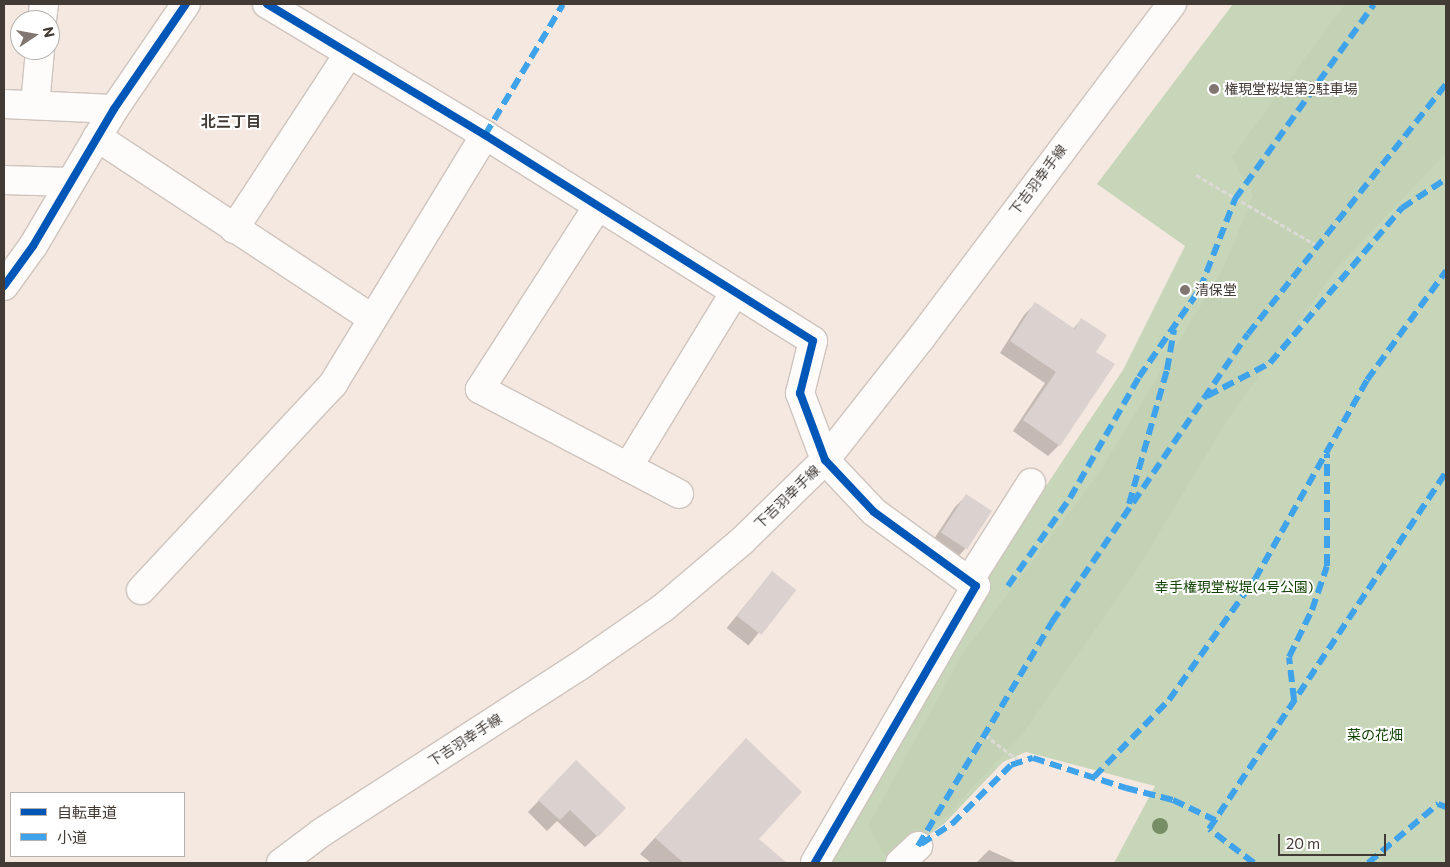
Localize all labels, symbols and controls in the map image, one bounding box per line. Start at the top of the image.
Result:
north arrow [10,10,60,60]
text: N [40,25,59,39]
place label: 権現堂桜堤第2駐車場 [1224,81,1358,97]
marker: 権現堂桜堤第2駐車場 [1208,83,1220,95]
district label: 北三丁目 [201,113,261,131]
street label: 下吉羽幸手線 [1006,141,1070,219]
place label: 清保堂 [1195,282,1237,298]
marker: 清保堂 [1179,284,1191,296]
street label: 下吉羽幸手線 [751,462,823,532]
park label: 幸手権現堂桜堤(4号公園) [1155,579,1313,595]
street label: 下吉羽幸手線 [425,710,505,770]
park label: 菜の花畑 [1347,727,1403,743]
legend [10,792,185,857]
text: 自転車道 [57,803,117,821]
scale bar [1280,824,1388,856]
text: 小道 [57,828,87,846]
text: 20 m [1286,834,1320,852]

